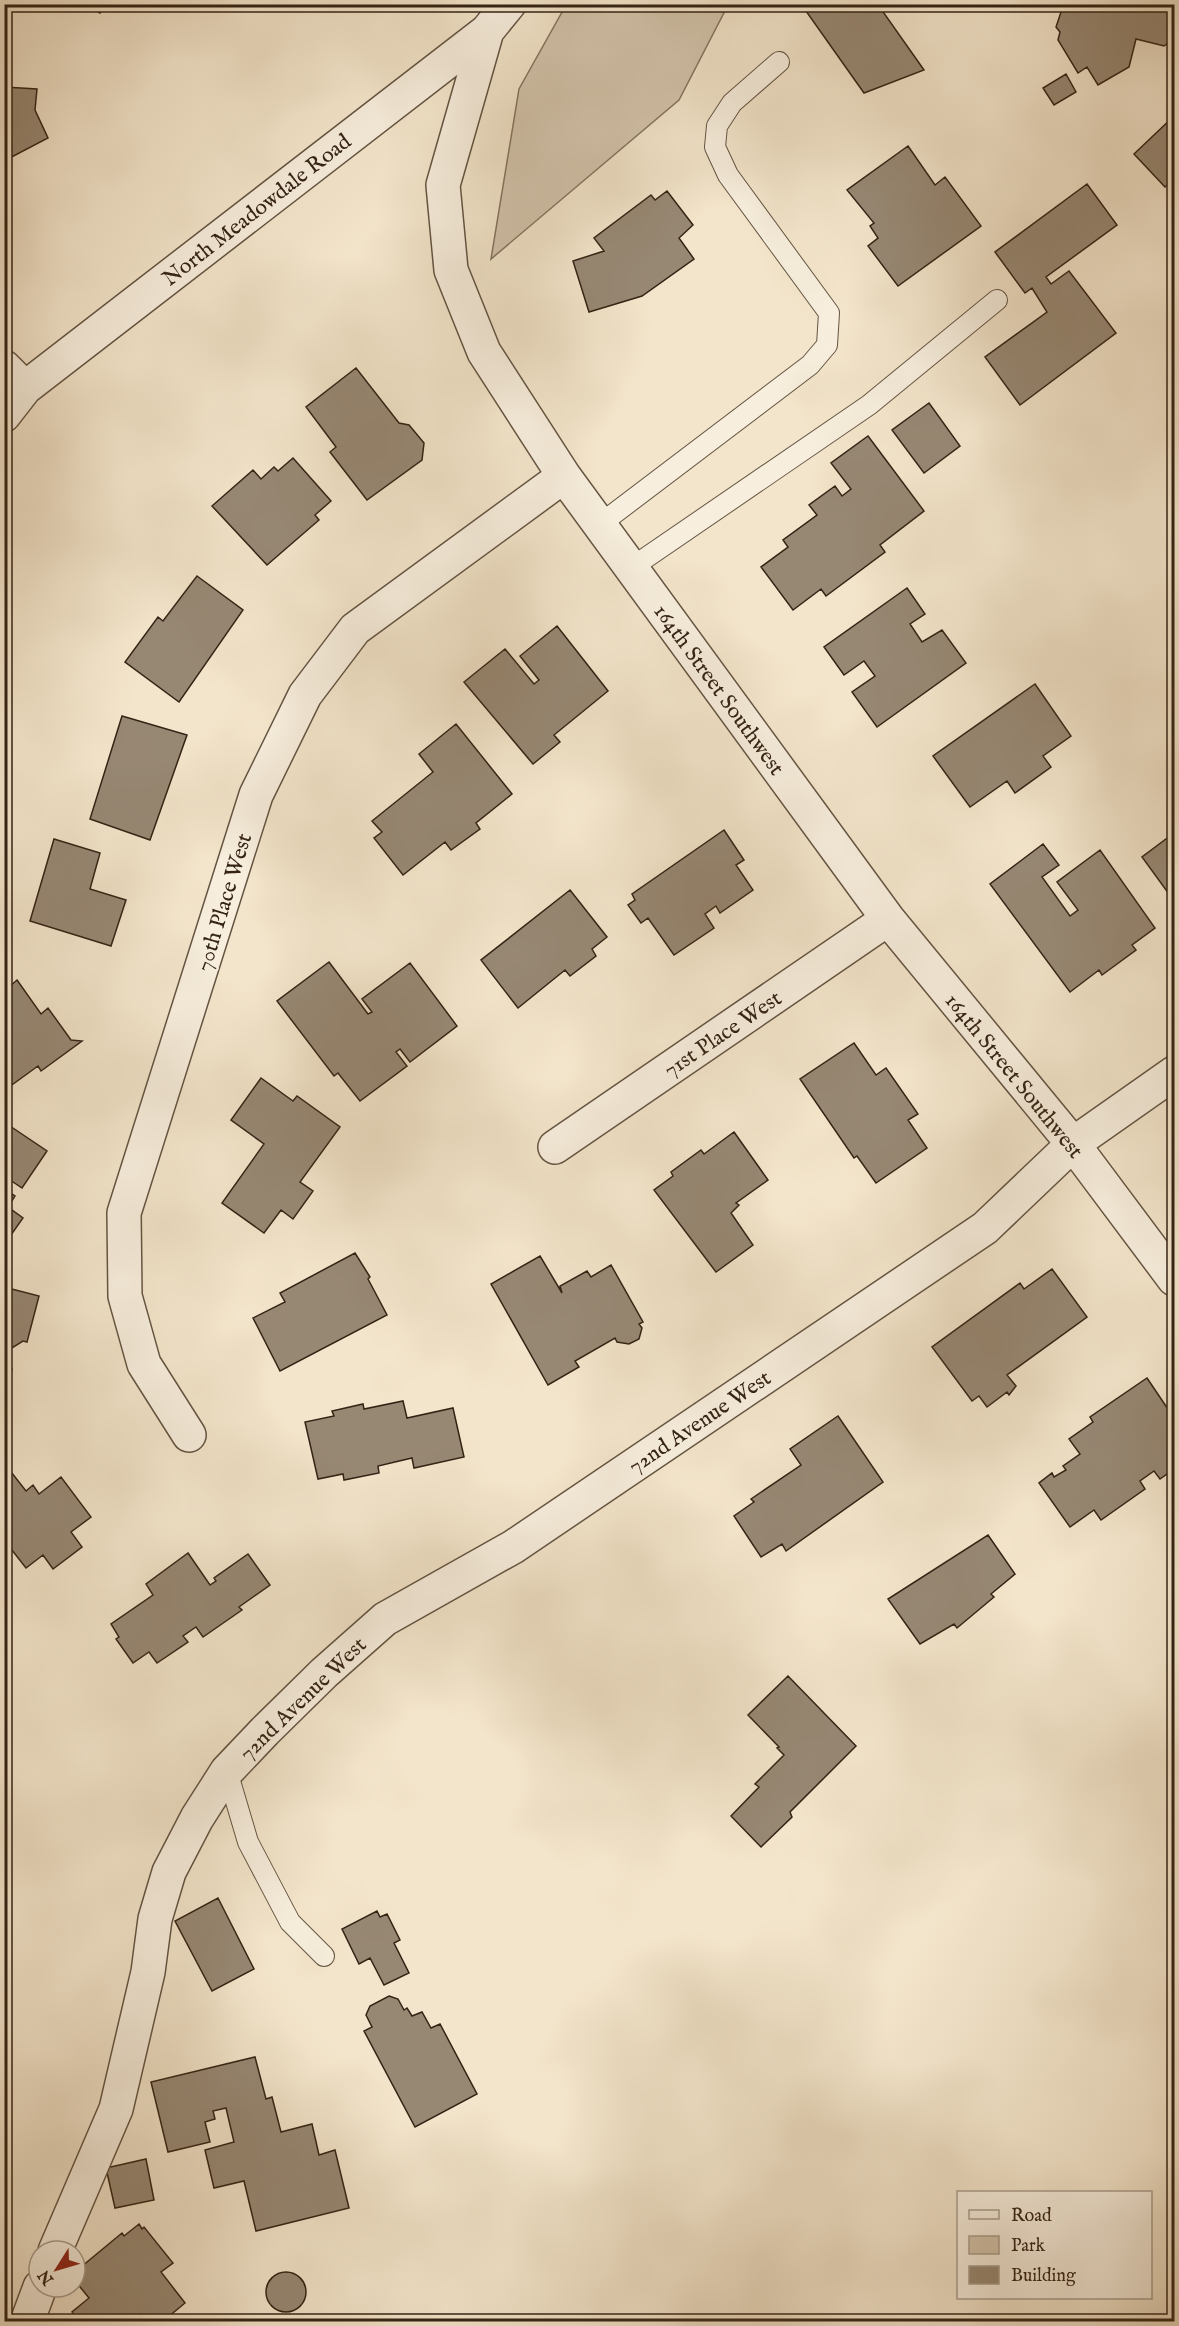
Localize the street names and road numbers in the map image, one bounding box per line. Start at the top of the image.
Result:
street label: North Meadowdale Road [157,128,357,293]
street label: 164th Street Southwest [647,599,790,782]
street label: 70th Place West [191,830,259,975]
street label: 71st Place West [659,985,788,1084]
street label: 164th Street Southwest [938,988,1089,1165]
street label: 72nd Avenue West [623,1364,777,1481]
street label: 72nd Avenue West [234,1631,373,1767]

